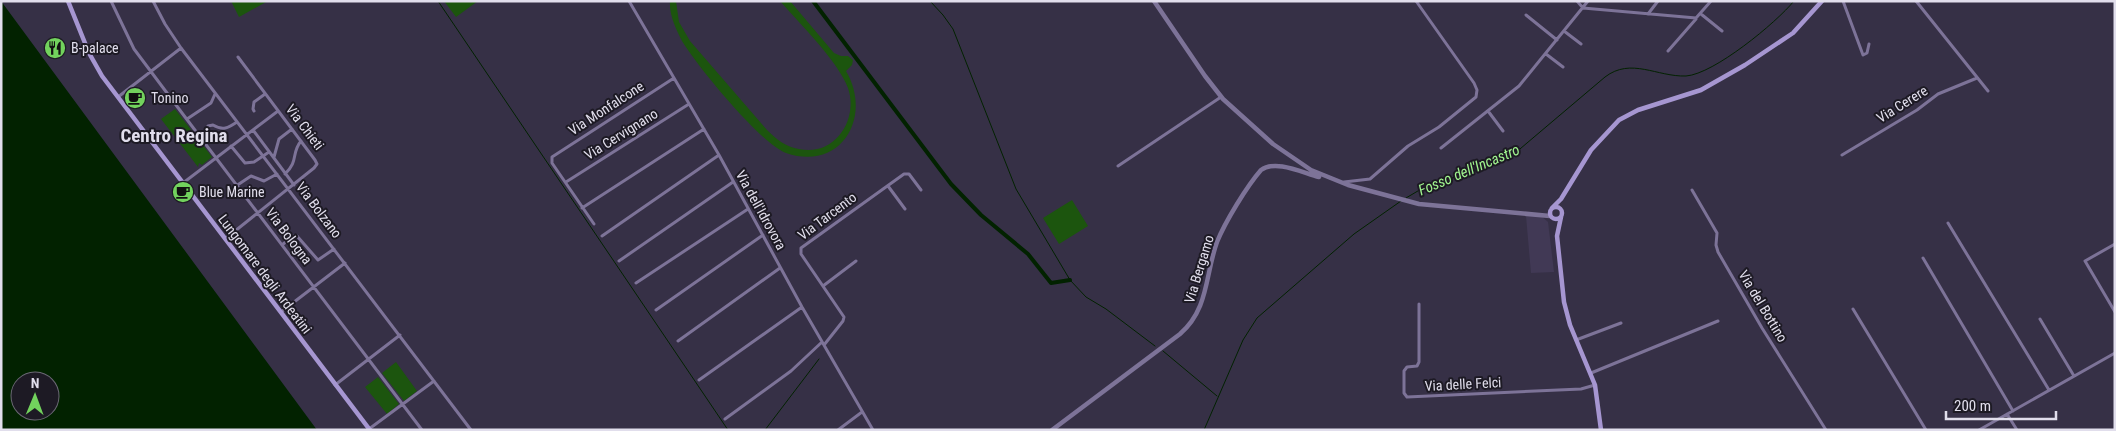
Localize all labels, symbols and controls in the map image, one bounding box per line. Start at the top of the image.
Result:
restaurant icon: B-palace [43,36,67,60]
place label: B-palace [71,40,119,56]
street label: Via Monfalcone [565,77,647,138]
street label: Via Cerere [1874,82,1931,126]
cafe icon: Tonino [123,86,147,110]
place label: Tonino [151,90,188,106]
street label: Via Chieti [283,101,327,153]
street label: Via Cervignano [581,105,661,163]
district label: Centro Regina [120,124,228,147]
water label: Fosso dell'Incastro [1416,141,1522,199]
street label: Via dell'Idrovora [733,167,789,253]
street label: Via Bolzano [293,179,345,241]
cafe icon: Blue Marine [171,180,195,204]
place label: Blue Marine [199,184,265,200]
street label: Via Tarcento [795,189,859,243]
street label: Via Bologna [263,205,315,267]
street label: Lungomare degli Ardeatini [215,211,315,337]
street label: Via Bergamo [1181,233,1217,305]
street label: Via del Bottino [1735,267,1791,345]
north arrow [10,371,60,421]
street label: Via delle Felci [1424,374,1502,394]
text: N [31,375,40,391]
scale bar [1946,388,2056,420]
text: 200 m [1954,397,1991,415]

